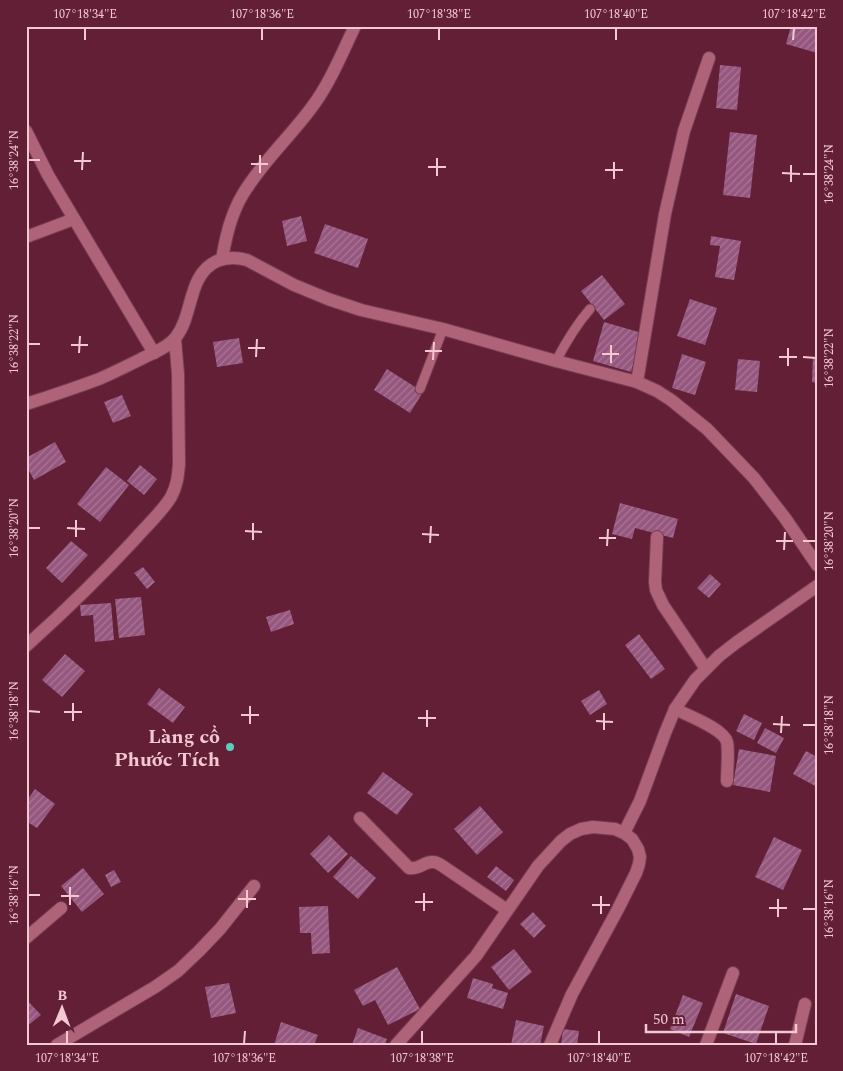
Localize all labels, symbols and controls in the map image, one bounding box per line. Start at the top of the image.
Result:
text: 107°18'34"E [53,5,117,24]
text: 107°18'36"E [230,5,294,24]
text: 107°18'38"E [407,5,471,24]
text: 107°18'40"E [584,5,648,24]
text: 107°18'42"E [762,5,826,24]
text: 16°38'24"N [5,130,24,190]
text: 16°38'24"N [820,144,839,204]
text: 16°38'22"N [5,314,24,374]
text: 16°38'22"N [820,328,839,388]
text: 16°38'20"N [5,498,24,558]
text: 16°38'20"N [820,511,839,571]
text: 16°38'18"N [5,681,24,741]
text: 16°38'18"N [820,695,839,755]
place label: Làng cổ Phước Tích [114,722,220,775]
marker: Làng cổ Phước Tích [224,741,236,753]
text: 16°38'16"N [5,865,24,925]
text: 16°38'16"N [820,879,839,939]
north arrow [38,984,88,1034]
text: B [57,985,67,1006]
scale bar [646,1001,796,1033]
text: 50 m [653,1008,685,1031]
text: 107°18'34"E [35,1049,99,1068]
text: 107°18'36"E [212,1049,276,1068]
text: 107°18'38"E [390,1049,454,1068]
text: 107°18'40"E [567,1049,631,1068]
text: 107°18'42"E [744,1049,808,1068]

